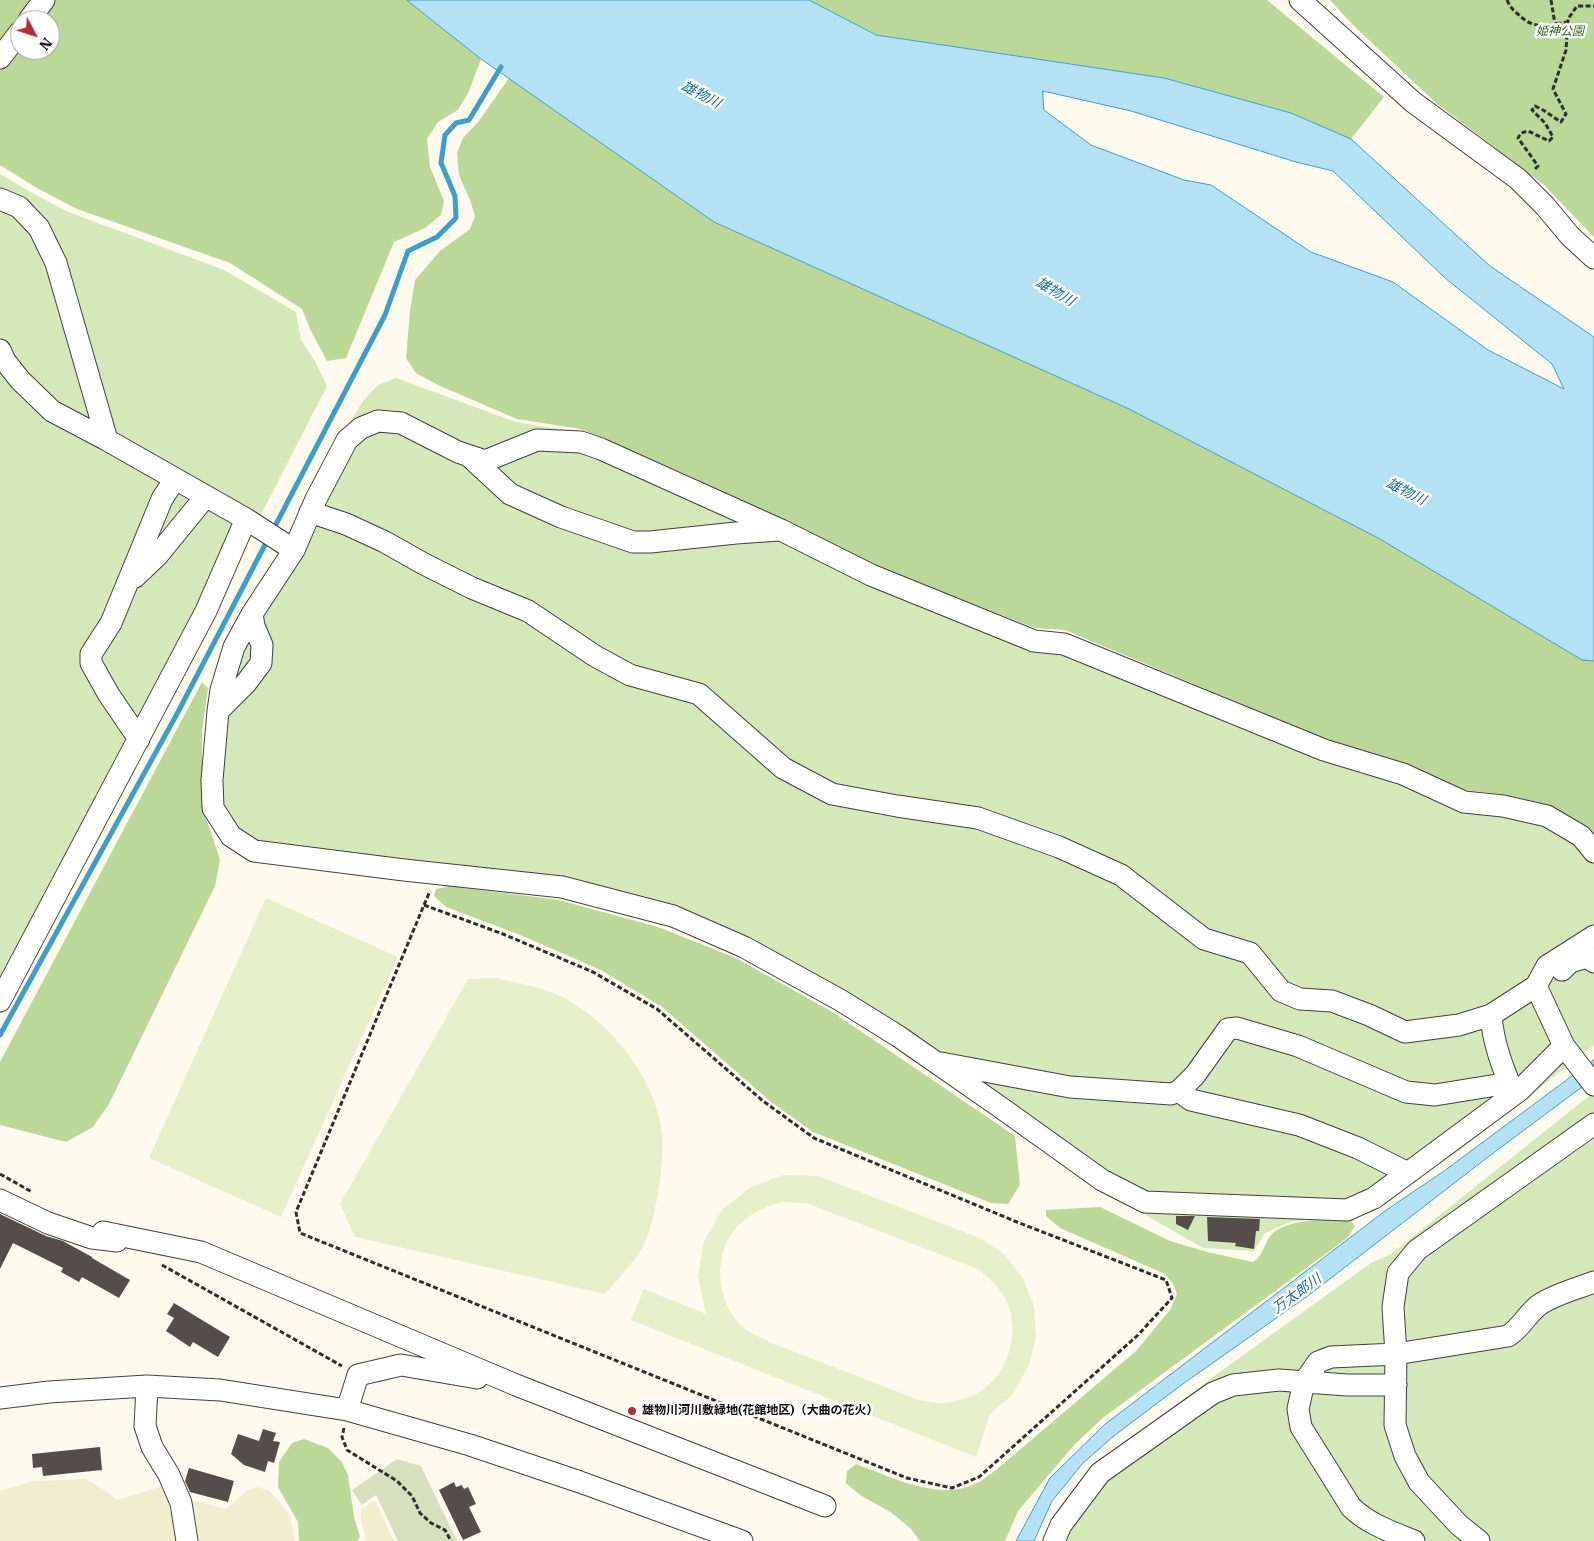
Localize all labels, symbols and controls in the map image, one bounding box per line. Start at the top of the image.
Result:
north arrow [10,10,60,60]
park label: 姫神公園 [1536,25,1584,39]
text: N [35,34,56,54]
water label: 雄物川 [679,78,723,112]
water label: 雄物川 [1033,274,1077,310]
water label: 雄物川 [1383,475,1429,509]
water label: 万太郎川 [1269,1271,1325,1317]
place label: 雄物川河川敷緑地(花館地区)（大曲の花火） [642,1404,879,1418]
marker: 雄物川河川敷緑地(花館地区)（大曲の花火） [626,1405,638,1417]

